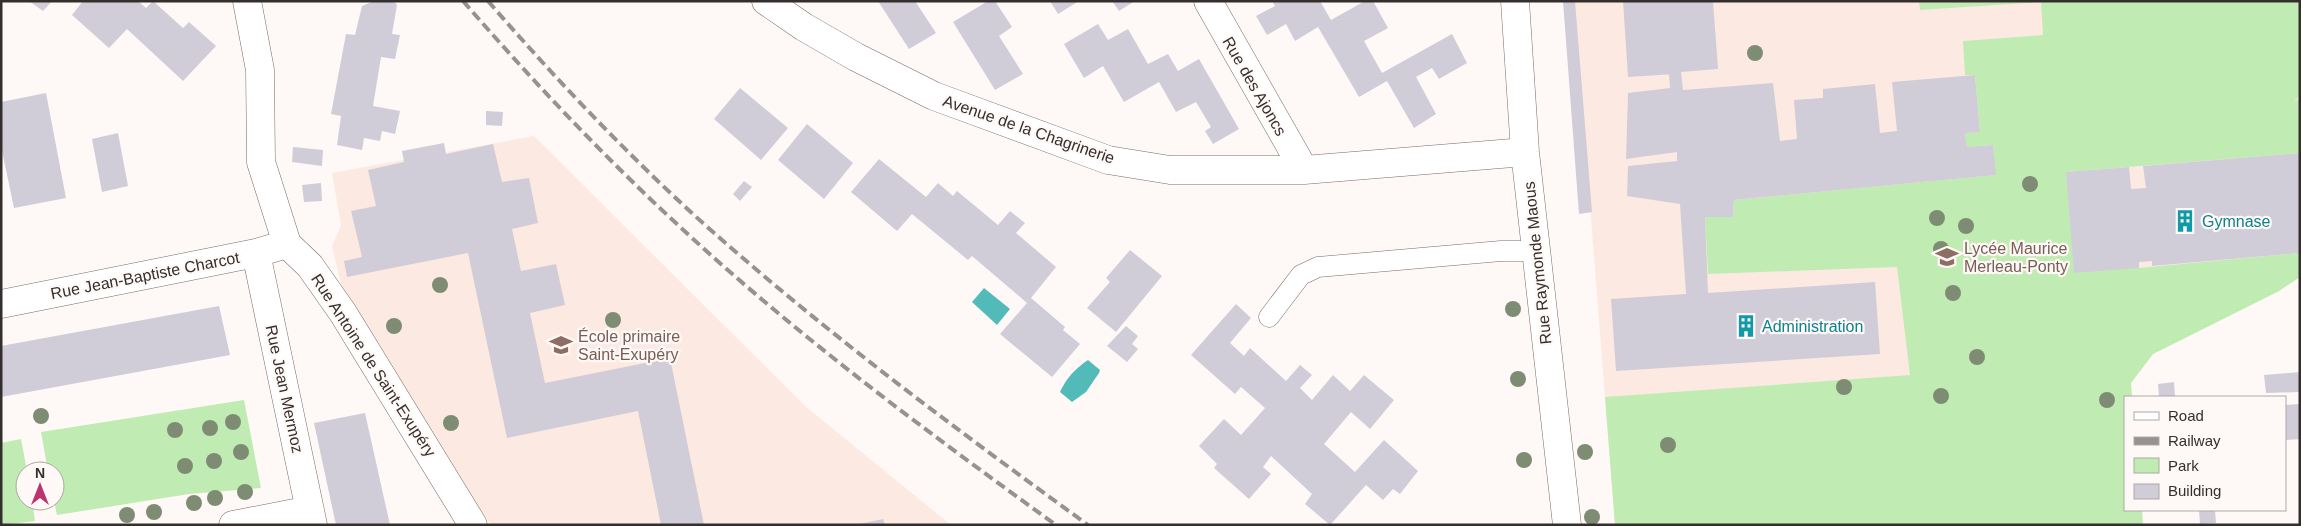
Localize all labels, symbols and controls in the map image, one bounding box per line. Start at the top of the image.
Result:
street label: Rue des Ajoncs [1219,34,1290,139]
street label: Avenue de la Chagrinerie [941,92,1117,167]
street label: Rue Raymonde Maous [1520,181,1555,345]
building icon: Gymnase [2172,208,2198,234]
place label: Gymnase [2202,213,2271,230]
place label: Lycée Maurice Merleau-Ponty [1964,240,2068,275]
school or university icon: Lycée Maurice Merleau-Ponty [1934,244,1960,270]
street label: Rue Jean-Baptiste Charcot [49,249,242,302]
street label: Rue Antoine de Saint-Exupéry [308,271,439,460]
building icon: Administration [1733,313,1759,339]
place label: Administration [1762,318,1863,335]
street label: Rue Jean Mermoz [263,323,306,455]
place label: École primaire Saint-Exupéry [578,327,680,363]
school or university icon: École primaire Saint-Exupéry [548,332,574,358]
legend [2124,396,2286,511]
text: Road [2168,407,2204,424]
text: Railway [2168,432,2221,449]
text: Park [2168,457,2199,474]
north arrow [15,461,65,511]
text: N [35,465,45,481]
text: Building [2168,482,2221,499]

